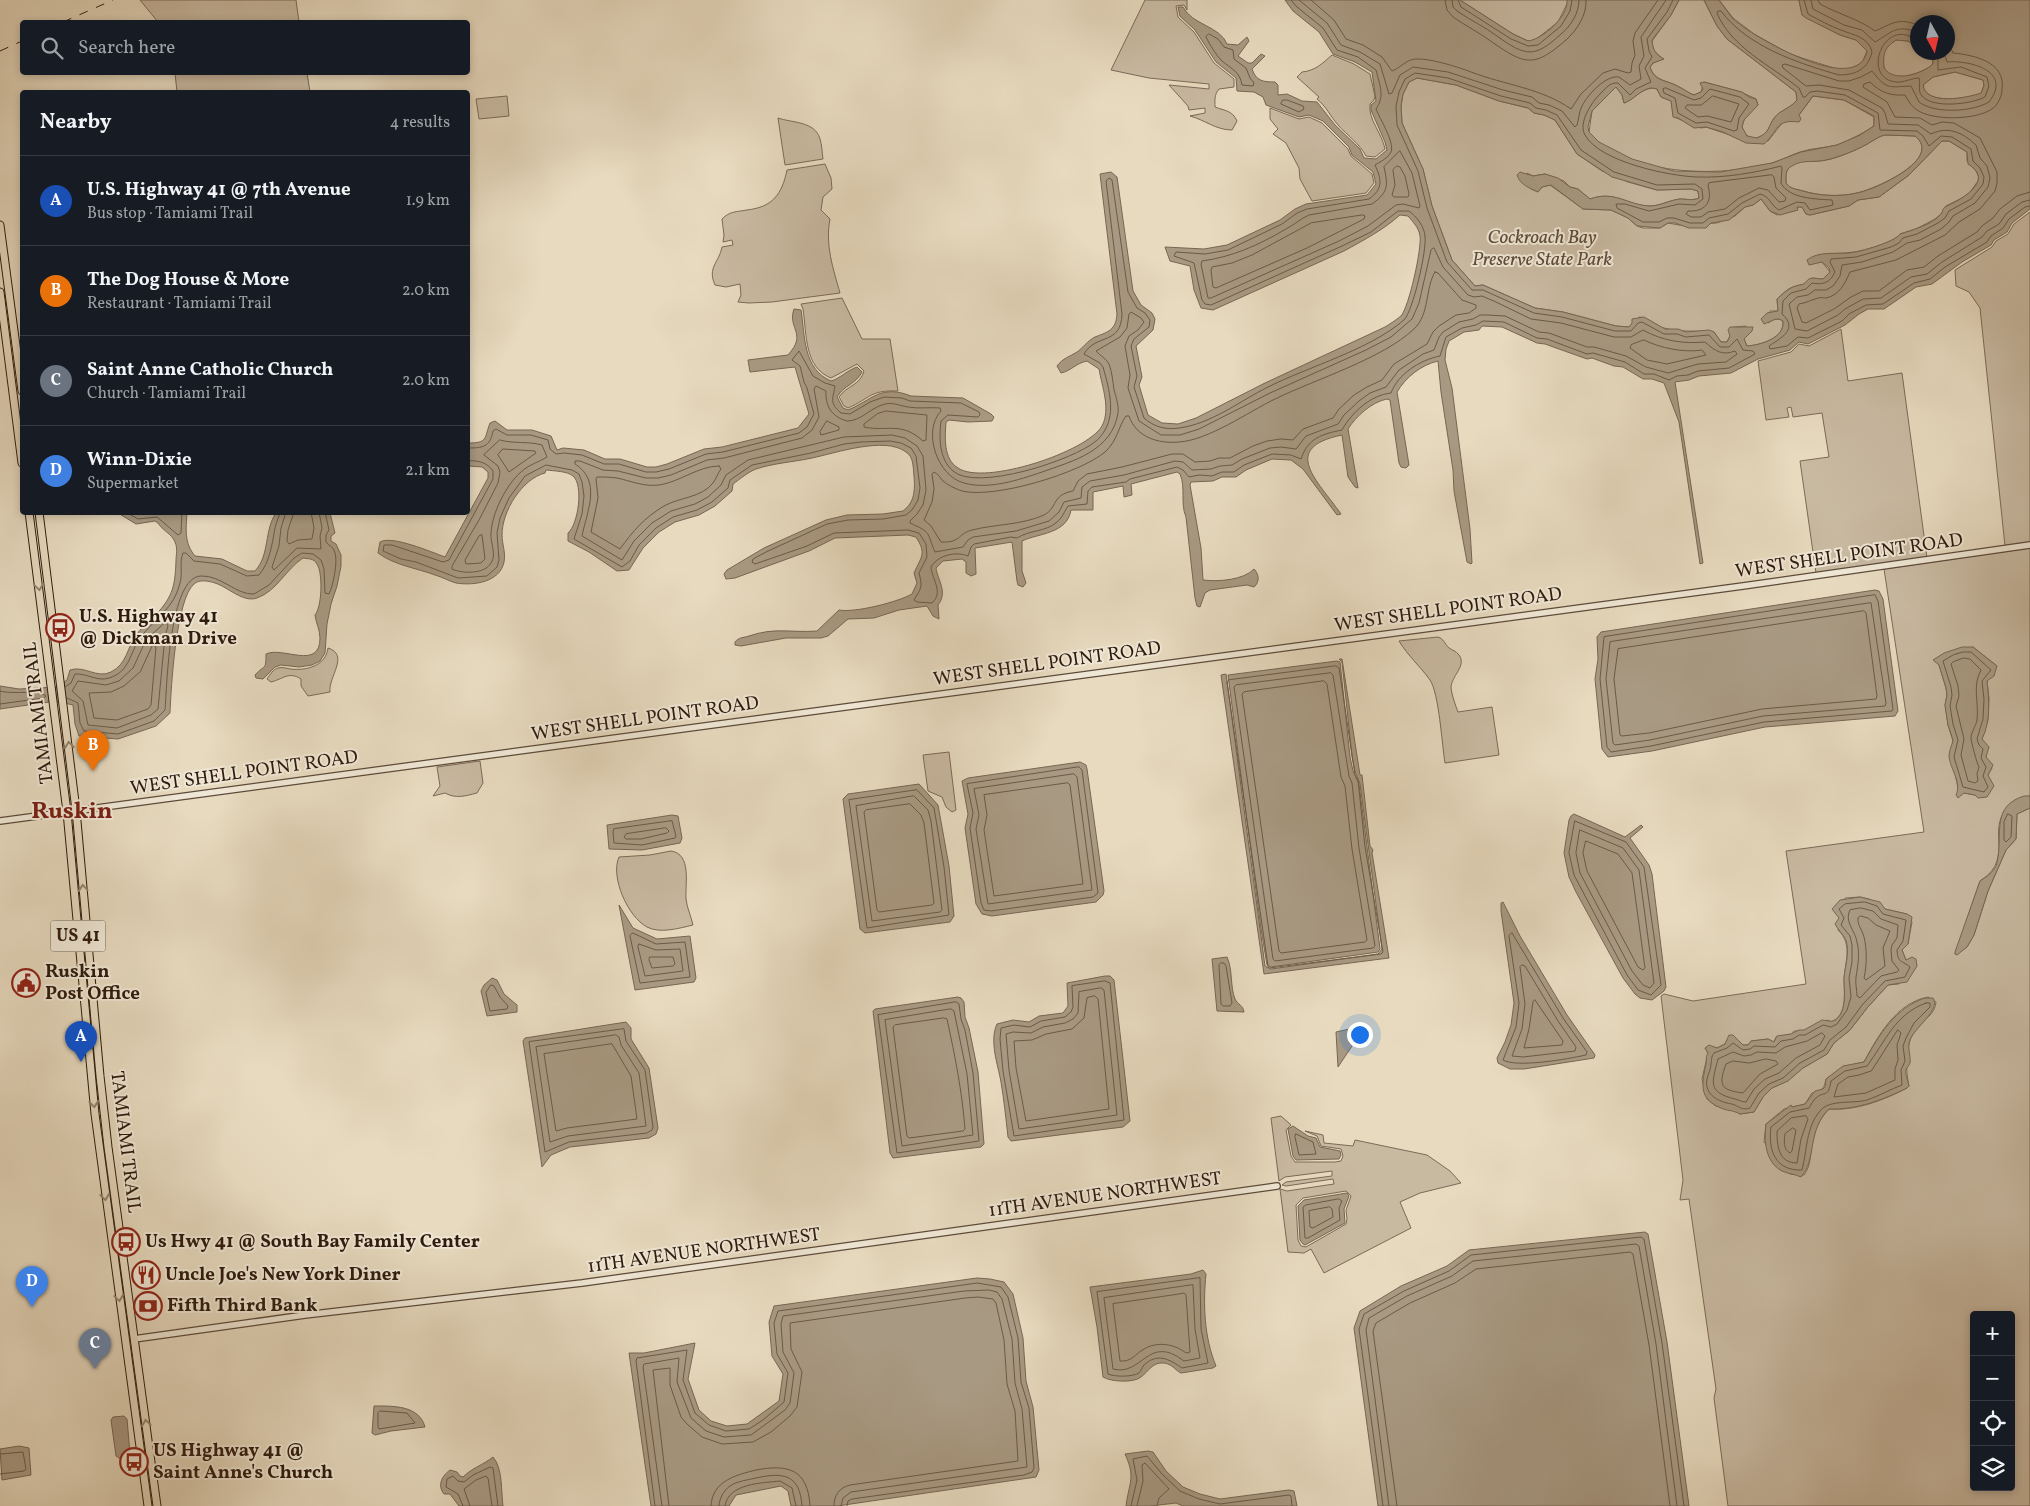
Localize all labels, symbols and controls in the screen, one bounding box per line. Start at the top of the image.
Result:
north arrow [1910,15,1955,60]
search box [20,20,470,75]
icon: search [38,34,66,62]
text: Search here [78,35,175,61]
text: Nearby [40,108,111,137]
text: 4 results [390,112,450,134]
text: U.S. Highway 41 @ 7th Avenue [87,177,351,203]
text: A [50,190,62,212]
text: 1.9 km [406,190,450,212]
text: Bus stop · Tamiami Trail [87,203,253,225]
park label: Cockroach Bay Preserve State Park [1472,225,1612,273]
text: The Dog House & More [87,267,289,293]
text: B [51,280,61,302]
text: 2.0 km [402,280,450,302]
text: Restaurant · Tamiami Trail [87,293,272,315]
text: Saint Anne Catholic Church [87,357,334,383]
text: C [51,370,61,392]
text: 2.0 km [402,370,450,392]
text: Church · Tamiami Trail [87,383,246,405]
text: Winn-Dixie [87,447,192,473]
text: D [50,460,62,482]
text: 2.1 km [405,460,450,482]
text: Supermarket [87,473,179,495]
street label: WEST SHELL POINT ROAD [1733,527,1965,585]
street label: WEST SHELL POINT ROAD [1332,581,1564,639]
one-way arrow [33,583,44,591]
place label: U.S. Highway 41 @ Dickman Drive [79,604,237,652]
bus stop icon: U.S. Highway 41 @ Dickman Drive [45,613,75,643]
street label: WEST SHELL POINT ROAD [931,635,1163,693]
street label: TAMIAMI TRAIL [17,640,61,786]
street label: WEST SHELL POINT ROAD [529,690,761,748]
pin: B [77,730,109,771]
one-way arrow [64,740,75,748]
street label: WEST SHELL POINT ROAD [128,744,360,802]
district label: Ruskin [31,795,113,829]
one-way arrow [78,884,89,892]
road number: US 41 [50,920,106,951]
place label: Ruskin Post Office [45,959,140,1007]
public building icon: Ruskin Post Office [11,968,41,998]
pin: A [65,1021,97,1062]
your location [1347,1022,1373,1048]
street label: TAMIAMI TRAIL [103,1069,147,1215]
one-way arrow [88,1101,99,1109]
street label: 11TH AVENUE NORTHWEST [987,1166,1223,1224]
one-way arrow [99,1193,110,1201]
street label: 11TH AVENUE NORTHWEST [586,1222,822,1280]
bus stop icon: Us Hwy 41 @ South Bay Family Center [111,1227,141,1257]
place label: Us Hwy 41 @ South Bay Family Center [145,1229,480,1255]
restaurant icon: Uncle Joe's New York Diner [131,1260,161,1290]
place label: Uncle Joe's New York Diner [165,1262,400,1288]
pin: D [16,1266,48,1307]
bank icon: Fifth Third Bank [133,1291,163,1321]
place label: Fifth Third Bank [167,1293,318,1319]
one-way arrow [113,1294,124,1302]
map controls [1970,1311,2015,1491]
button: + [1970,1311,2015,1356]
pin: C [79,1328,111,1369]
button: − [1970,1356,2015,1401]
button: locate [1970,1401,2015,1446]
one-way arrow [141,1419,152,1427]
place label: US Highway 41 @ Saint Anne's Church [153,1438,333,1486]
button: layers [1970,1446,2015,1491]
bus stop icon: US Highway 41 @ Saint Anne's Church [119,1447,149,1477]

